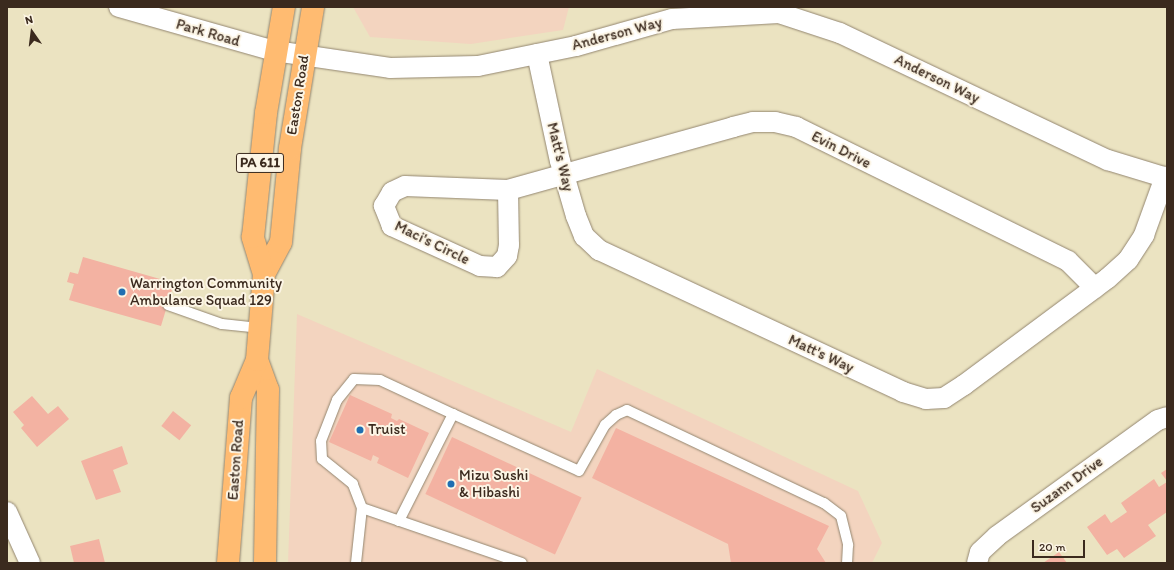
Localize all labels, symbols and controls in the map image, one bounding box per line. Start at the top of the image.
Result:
north arrow [12,12,52,52]
text: N [24,13,34,27]
street label: Anderson Way [570,13,664,55]
street label: Park Road [174,15,242,51]
street label: Anderson Way [892,51,982,107]
street label: Easton Road [283,54,313,136]
street label: Matt's Way [543,121,577,193]
street label: Evin Drive [808,127,874,173]
road number: PA 611 [235,151,285,175]
street label: Maci's Circle [392,217,472,269]
place label: Warrington Community Ambulance Squad 129 [130,274,282,309]
marker: Warrington Community Ambulance Squad 129 [117,287,127,297]
street label: Matt's Way [785,331,857,377]
street label: Easton Road [224,419,248,501]
place label: Truist [368,421,406,439]
marker: Truist [355,425,365,435]
street label: Suzann Drive [1027,453,1107,517]
place label: Mizu Sushi & Hibashi [459,466,528,501]
marker: Mizu Sushi & Hibashi [446,479,456,489]
scale bar [1034,532,1087,558]
text: 20 m [1039,540,1066,554]

